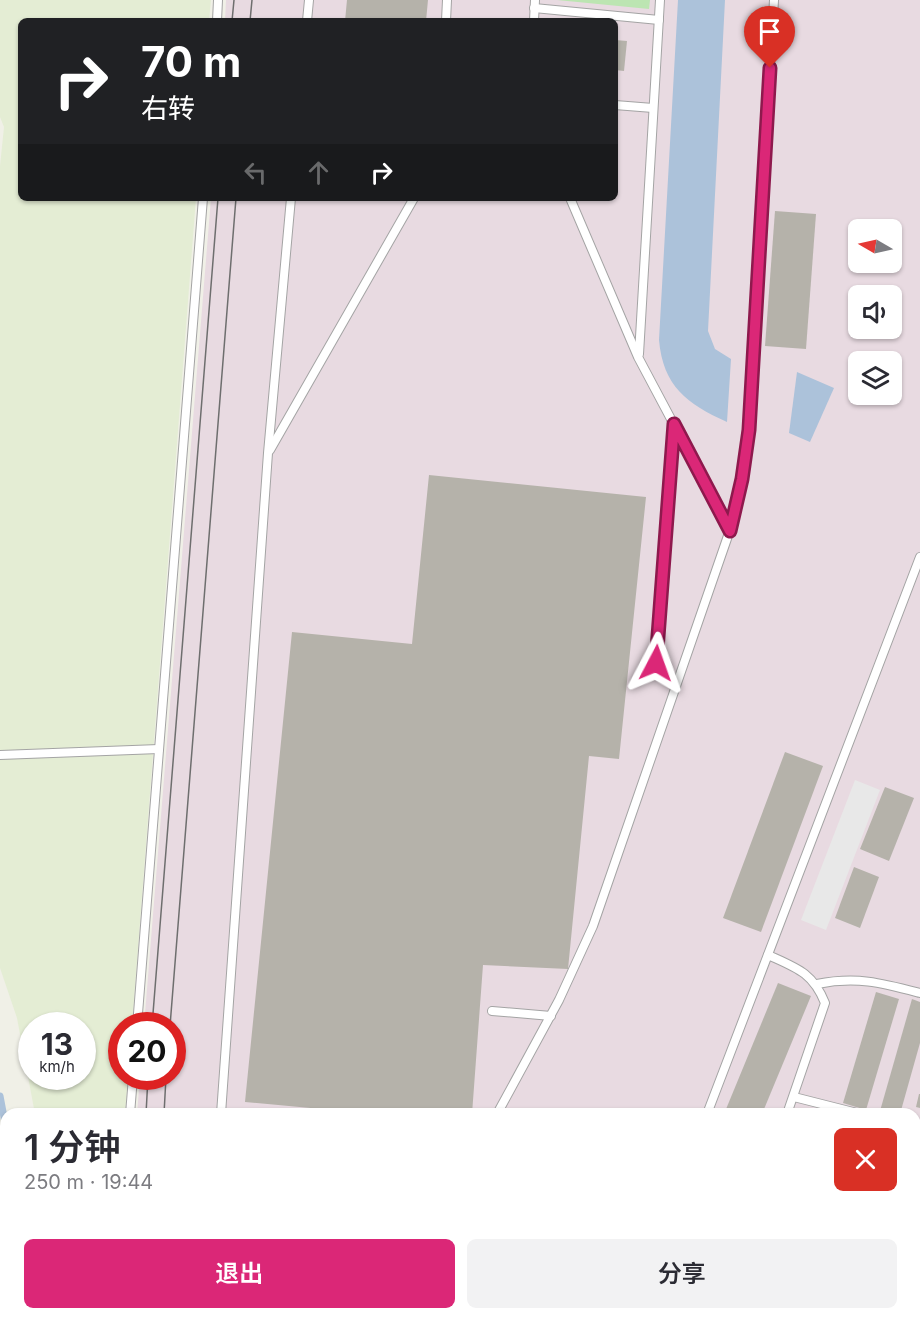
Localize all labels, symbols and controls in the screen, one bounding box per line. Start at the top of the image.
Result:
pin [744,6,795,68]
icon: arrive [753,15,786,48]
text: 70 m [141,36,241,87]
icon: right [42,42,120,120]
text: 右转 [141,92,195,125]
icon: left [239,156,272,189]
icon: ahead [302,156,335,189]
icon: right [365,156,398,189]
north arrow [848,219,902,273]
map controls [848,219,902,405]
button: sound [848,285,902,339]
button: layers [848,351,902,405]
position arrow [624,631,688,695]
speed limit sign: 20 [108,1012,186,1090]
text: 13 [41,1026,73,1062]
text: km/h [39,1057,75,1076]
text: 1 分钟 [24,1125,120,1169]
button: close [834,1128,897,1191]
text: 250 m · 19:44 [24,1170,153,1194]
button: 退出 [24,1239,455,1308]
button: 分享 [467,1239,897,1308]

